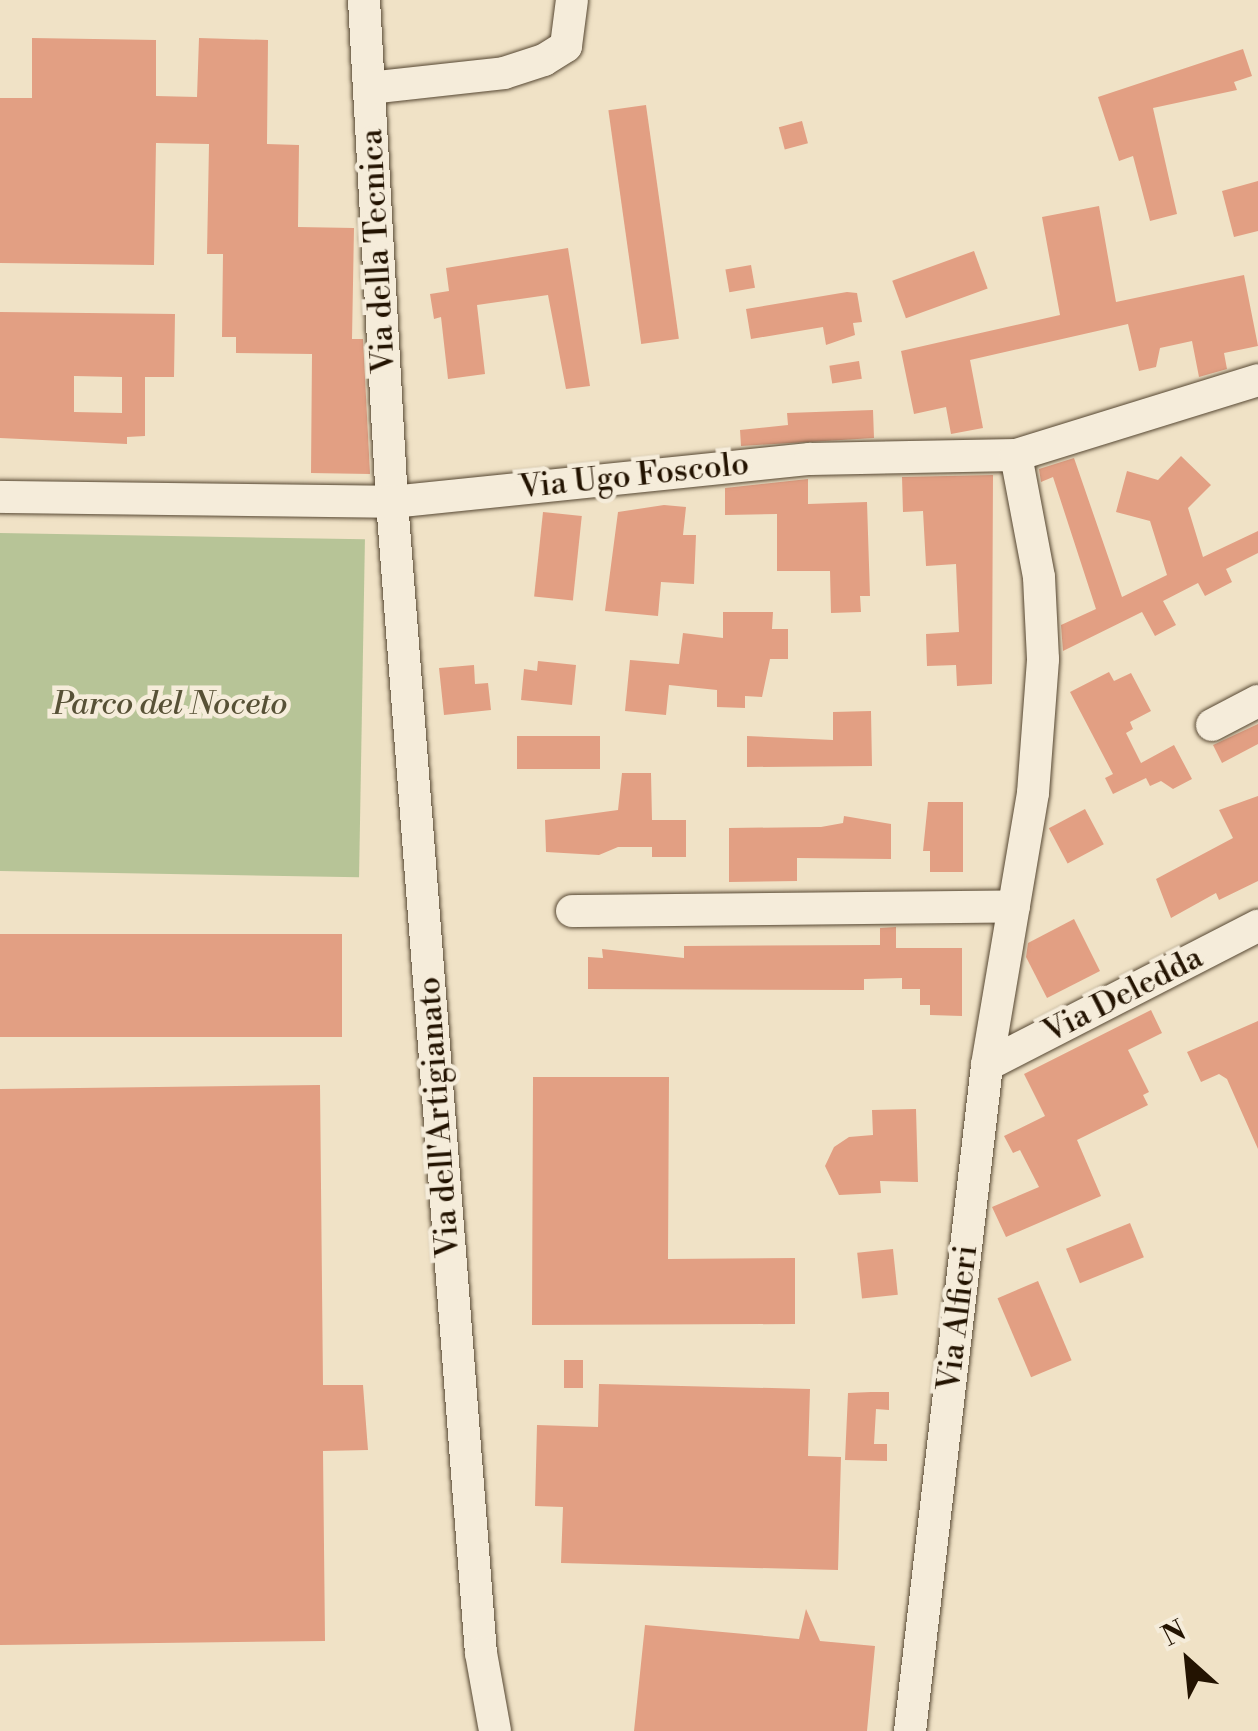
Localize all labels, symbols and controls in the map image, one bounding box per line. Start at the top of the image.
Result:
street label: Via della Tecnica [352,128,404,374]
street label: Via Ugo Foscolo [517,445,751,507]
park label: Parco del Noceto [53,685,287,723]
street label: Via Deledda [1037,938,1209,1052]
street label: Via dell'Artigianato [410,976,468,1258]
street label: Via Alfieri [930,1243,986,1393]
north arrow [1138,1611,1238,1711]
text: N [1156,1613,1192,1654]

